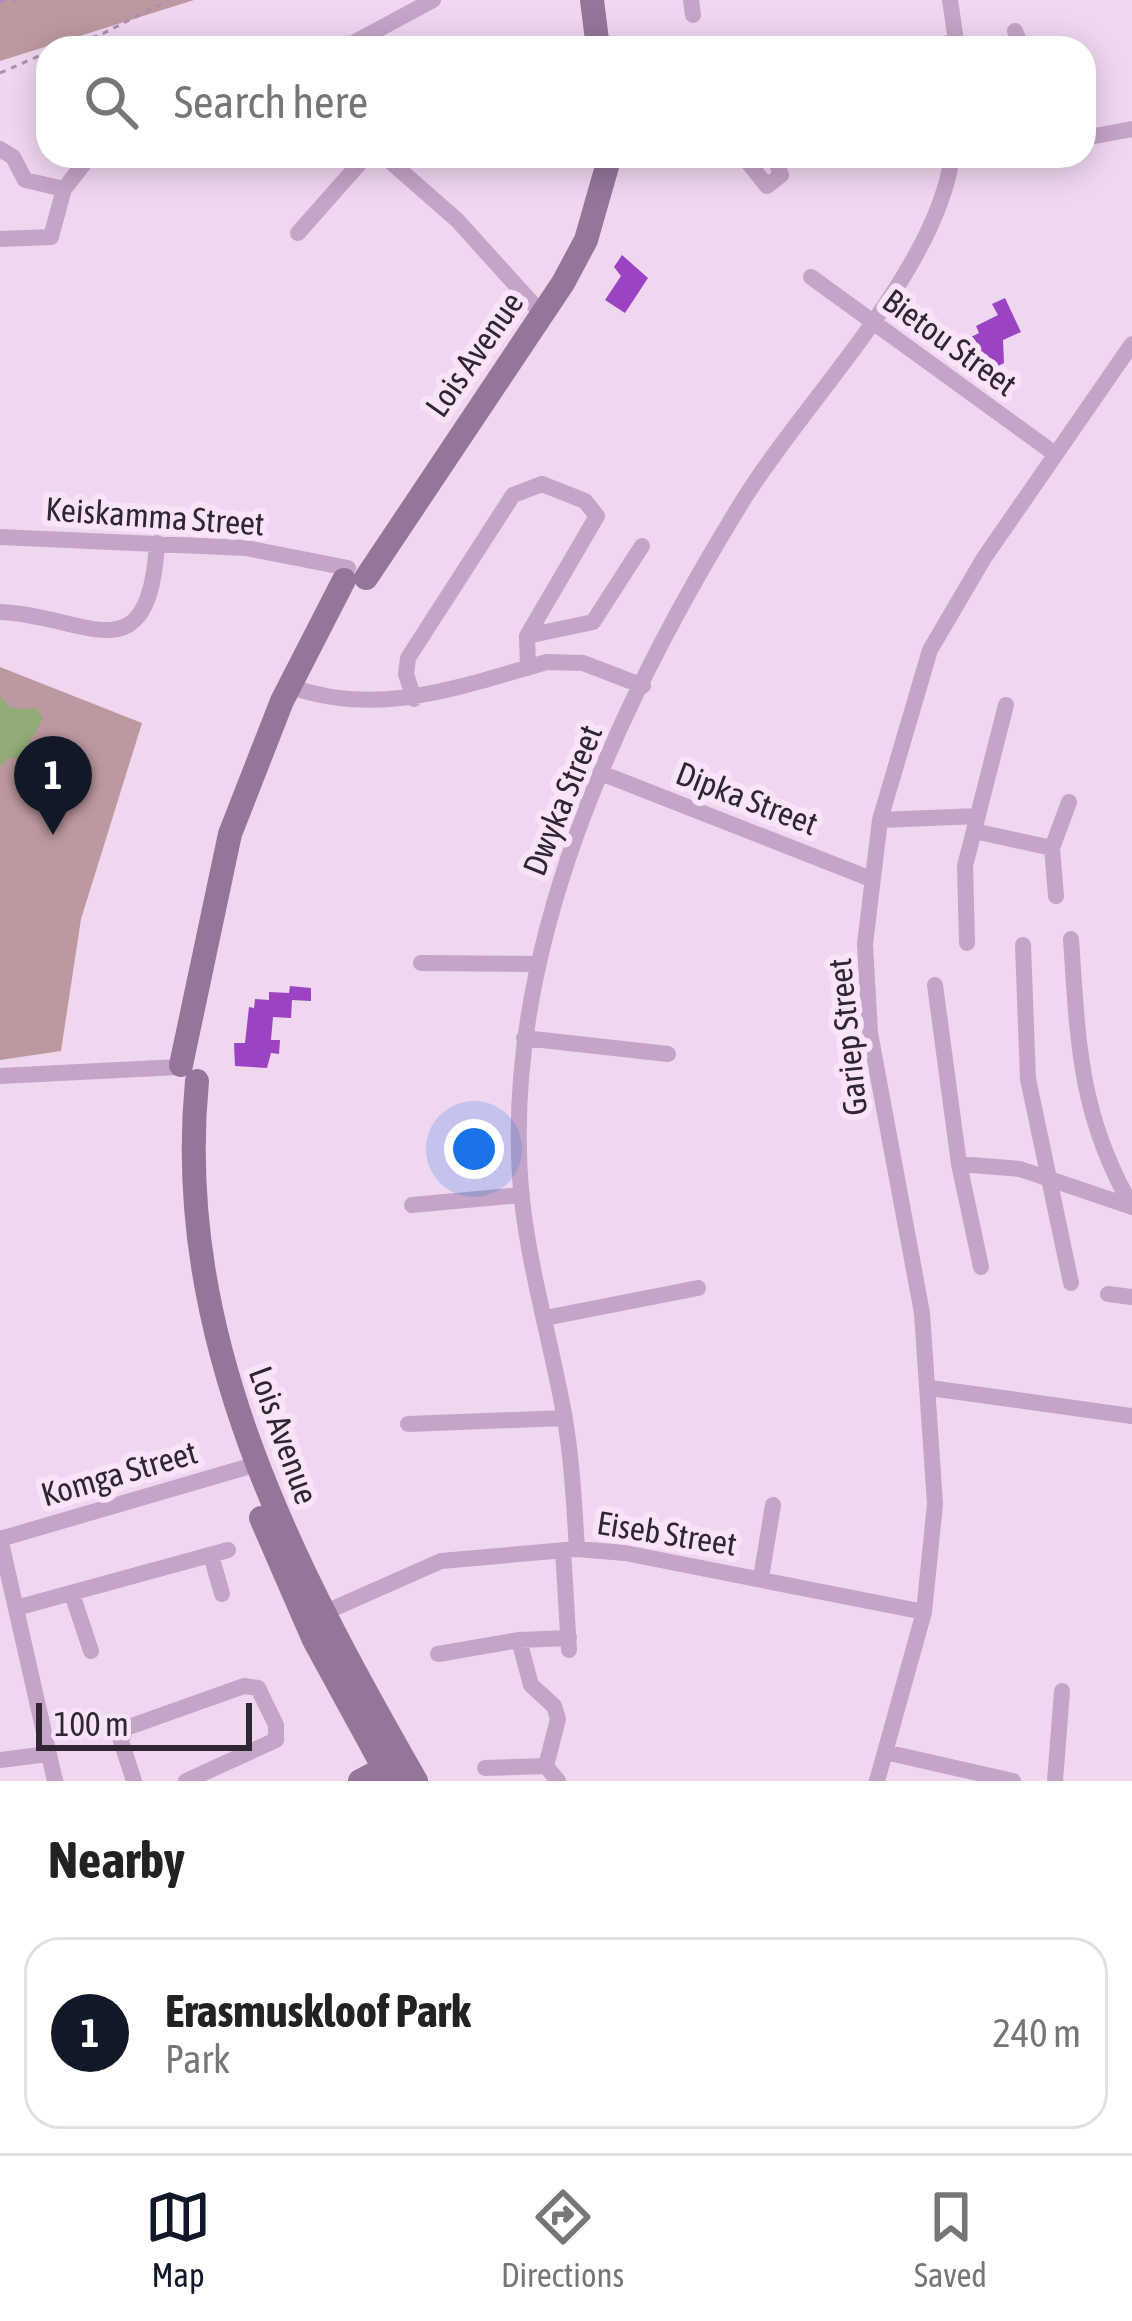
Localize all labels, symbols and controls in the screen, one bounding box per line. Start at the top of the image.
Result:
search box [36,36,1096,168]
icon: search [78,69,144,135]
text: Search here [174,76,368,128]
street label: Bietou Street [876,281,1024,403]
street label: Lois Avenue [417,284,531,424]
street label: Keiskamma Street [44,489,266,543]
street label: Dwyka Street [515,719,609,881]
pin: 1 [14,736,92,835]
street label: Dipka Street [671,754,823,842]
street label: Gariep Street [820,957,874,1117]
your location [444,1119,504,1179]
street label: Lois Avenue [242,1361,326,1509]
street label: Komga Street [37,1433,201,1513]
street label: Eiseb Street [594,1503,740,1563]
scale bar [36,1697,252,1750]
text: 100 m [54,1705,129,1743]
text: Nearby [48,1830,185,1889]
text: Erasmuskloof Park [165,1985,471,2037]
text: 1 [81,2011,99,2055]
text: 240 m [993,2011,1081,2055]
text: Park [165,2037,230,2081]
tab: Map [145,2184,211,2294]
tab: Directions [501,2184,624,2294]
tab: Saved [914,2184,987,2294]

